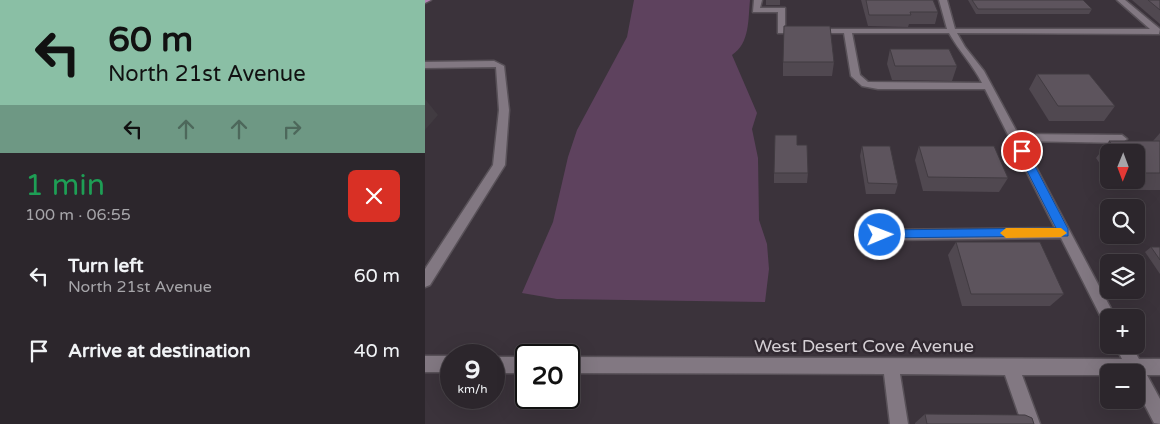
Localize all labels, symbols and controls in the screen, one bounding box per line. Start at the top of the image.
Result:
text: 60 m [108,19,193,61]
icon: left [25,20,90,85]
text: North 21st Avenue [108,61,306,87]
icon: left [119,115,147,143]
icon: ahead [172,115,200,143]
icon: ahead [225,115,253,143]
icon: right [278,115,306,143]
pin [1001,130,1043,172]
icon: arrive [1008,137,1036,165]
north arrow [1100,144,1145,189]
map controls [1100,144,1145,409]
text: 1 min [25,167,105,204]
button: close [348,170,400,222]
button: search [1100,199,1145,244]
text: 100 m · 06:55 [25,205,131,225]
position arrow [853,208,905,260]
button: layers [1100,254,1145,299]
text: Turn left [68,255,144,277]
icon: left [25,262,53,290]
text: 60 m [354,265,400,287]
text: North 21st Avenue [68,277,212,297]
button: + [1100,309,1145,354]
street label: West Desert Cove Avenue [754,335,974,357]
icon: arrive [25,337,53,365]
text: Arrive at destination [68,340,251,362]
text: 40 m [354,340,400,362]
speed limit sign: 20 [515,344,580,409]
text: 9 [465,355,480,385]
button: − [1100,364,1145,409]
text: km/h [457,382,488,396]

